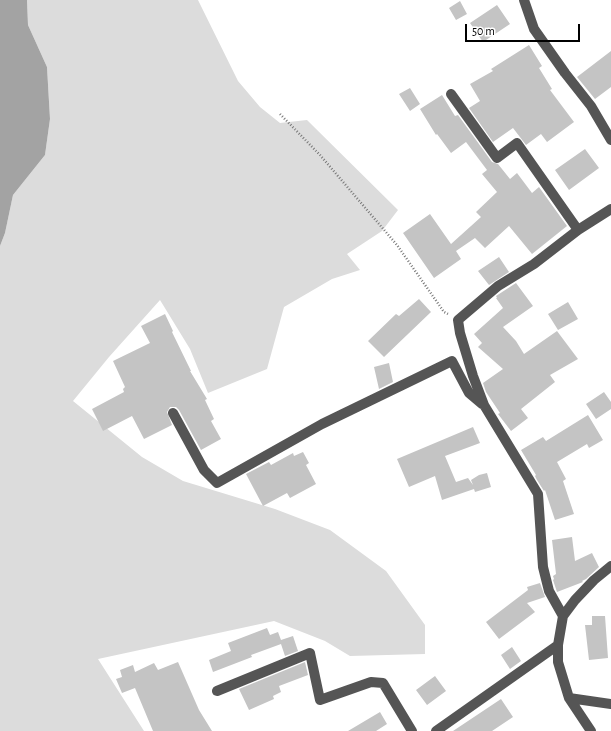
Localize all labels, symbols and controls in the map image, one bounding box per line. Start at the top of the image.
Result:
scale bar [467,16,582,42]
text: 50 m [472,25,495,37]

